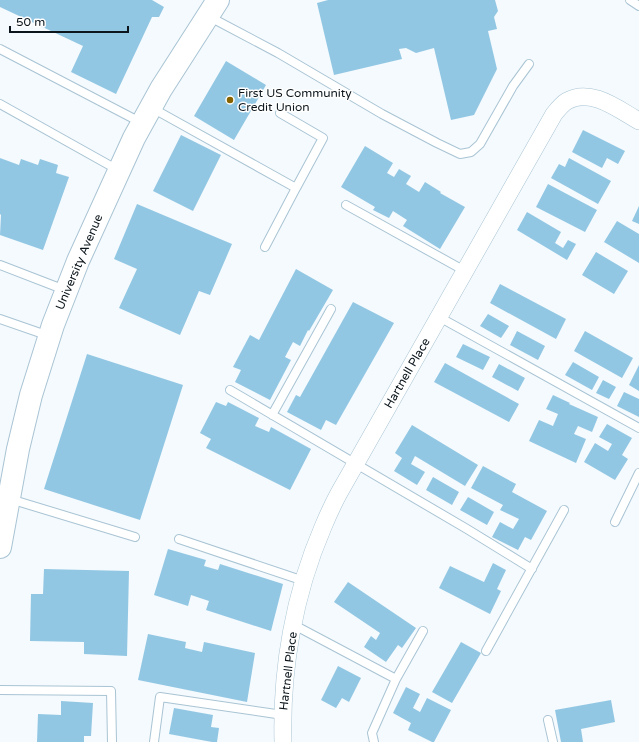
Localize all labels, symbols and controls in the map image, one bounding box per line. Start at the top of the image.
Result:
scale bar [10,8,128,34]
text: 50 m [16,15,45,29]
place label: First US Community Credit Union [238,86,352,114]
marker: First US Community Credit Union [225,95,235,105]
street label: University Avenue [53,212,106,312]
street label: Hartnell Place [381,335,433,411]
street label: Hartnell Place [276,631,300,711]

